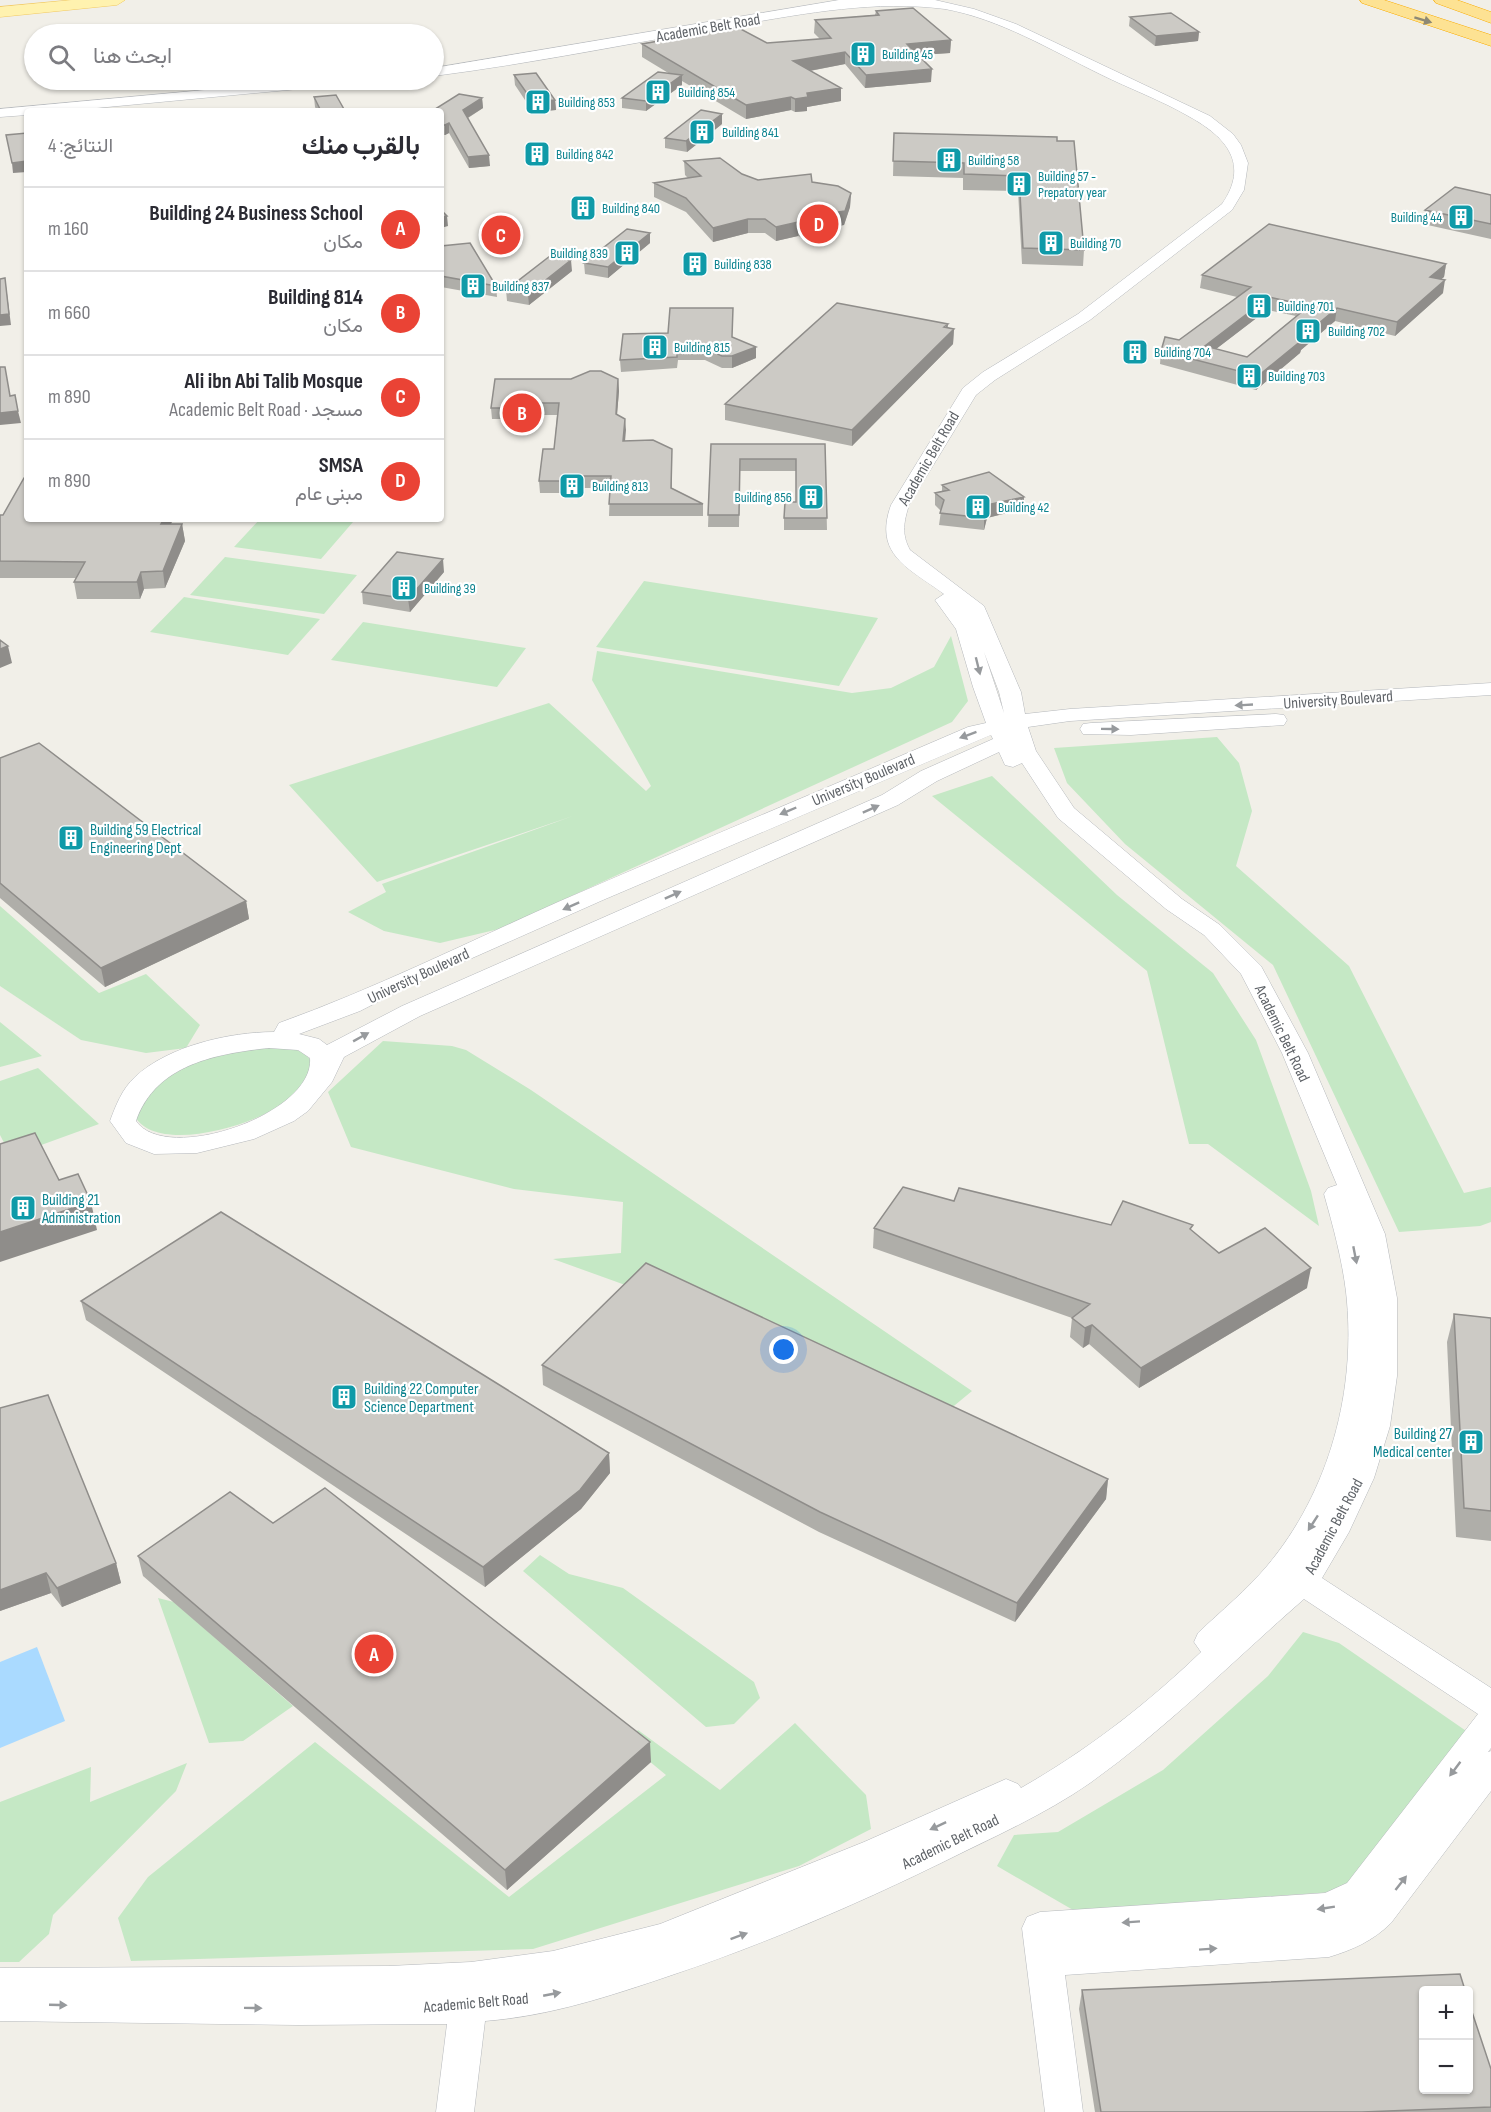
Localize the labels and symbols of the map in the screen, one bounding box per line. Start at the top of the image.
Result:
street label: Academic Belt Road [654,10,762,47]
one-way arrow [1414,16,1432,25]
building icon: Building 45 [848,39,878,69]
place label: Building 45 [882,46,933,63]
building icon: Building 854 [643,77,673,107]
place label: Building 854 [678,84,735,101]
building icon: Building 853 [523,87,553,117]
place label: Building 853 [558,94,615,111]
building icon: Building 841 [687,117,717,147]
place label: Building 841 [722,124,779,141]
building icon: Building 842 [522,139,552,169]
building icon: Building 58 [934,145,964,175]
place label: Building 842 [556,146,614,163]
place label: Building 58 [968,152,1019,169]
place label: Building 57 - Prepatory year [1038,168,1107,201]
building icon: Building 57 - Prepatory year [1004,169,1034,199]
building icon: Building 840 [568,193,598,223]
place label: Building 840 [602,200,660,217]
pin: D [800,202,838,246]
building icon: Building 44 [1446,202,1476,232]
place label: Building 44 [1391,209,1442,226]
pin: C [482,212,520,258]
building icon: Building 70 [1036,228,1066,258]
place label: Building 70 [1070,235,1121,252]
building icon: Building 839 [612,238,642,268]
place label: Building 839 [550,245,608,262]
building icon: Building 838 [680,249,710,279]
place label: Building 838 [714,256,772,273]
building icon: Building 837 [458,271,488,301]
place label: Building 837 [492,278,550,295]
building icon: Building 701 [1244,291,1274,321]
place label: Building 701 [1278,298,1334,315]
building icon: Building 702 [1293,316,1323,346]
place label: Building 702 [1328,323,1385,340]
building icon: Building 815 [640,332,670,362]
building icon: Building 704 [1120,337,1150,367]
place label: Building 815 [674,339,731,356]
place label: Building 704 [1154,344,1211,361]
building icon: Building 703 [1234,361,1264,391]
place label: Building 703 [1268,368,1325,385]
pin: B [502,390,542,436]
street label: Academic Belt Road [894,408,964,510]
building icon: Building 813 [557,471,587,501]
place label: Building 813 [592,478,649,495]
building icon: Building 856 [796,482,826,512]
place label: Building 856 [735,489,792,506]
building icon: Building 42 [963,492,993,522]
place label: Building 42 [998,499,1049,516]
building icon: Building 39 [389,573,419,603]
place label: Building 39 [424,580,476,597]
one-way arrow [973,656,983,675]
street label: University Boulevard [1283,687,1394,714]
one-way arrow [1234,700,1253,709]
one-way arrow [1101,724,1120,734]
one-way arrow [959,731,977,741]
street label: University Boulevard [809,750,918,811]
one-way arrow [862,804,880,814]
one-way arrow [779,807,797,816]
place label: Building 59 Electrical Engineering Dept [90,821,201,858]
building icon: Building 59 Electrical Engineering Dept [56,823,86,853]
one-way arrow [664,891,681,900]
one-way arrow [562,901,579,910]
street label: University Boulevard [365,945,472,1008]
street label: Academic Belt Road [1250,981,1313,1085]
one-way arrow [353,1032,370,1042]
place label: Building 21 Administration [41,1191,121,1228]
building icon: Building 21 Administration [8,1193,38,1223]
one-way arrow [1351,1245,1360,1264]
your location [769,1335,798,1364]
place label: Building 22 Computer Science Department [364,1380,479,1417]
building icon: Building 22 Computer Science Department [329,1382,359,1412]
place label: Building 27 Medical center [1373,1425,1453,1462]
building icon: Building 27 Medical center [1456,1427,1486,1457]
street label: Academic Belt Road [1301,1476,1367,1579]
one-way arrow [1308,1515,1319,1531]
pin: A [354,1632,394,1676]
one-way arrow [1450,1761,1462,1776]
street label: Academic Belt Road [898,1811,1002,1874]
one-way arrow [930,1821,947,1830]
one-way arrow [1394,1875,1406,1890]
one-way arrow [1316,1904,1335,1913]
one-way arrow [1122,1917,1141,1927]
one-way arrow [730,1931,748,1941]
one-way arrow [1199,1944,1218,1954]
street label: Academic Belt Road [422,1989,529,2018]
one-way arrow [543,1989,562,1998]
one-way arrow [49,2000,68,2009]
one-way arrow [244,2003,263,2013]

